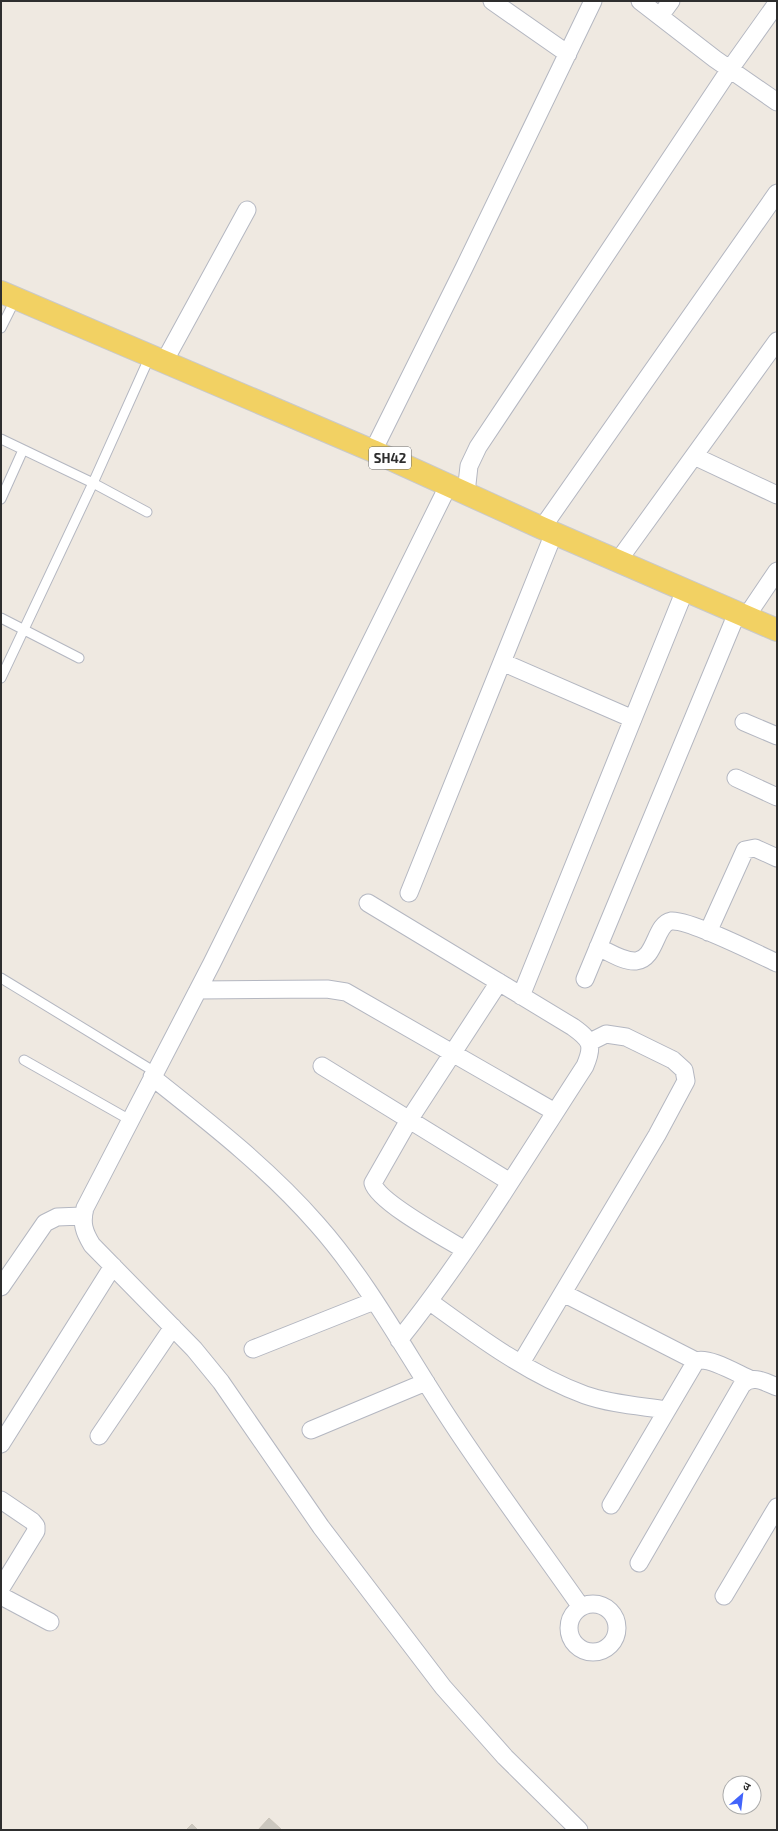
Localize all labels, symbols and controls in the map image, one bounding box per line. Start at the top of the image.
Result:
road number: SH42 [369,447,411,469]
north arrow [722,1775,762,1815]
text: उ [741,1778,753,1793]

